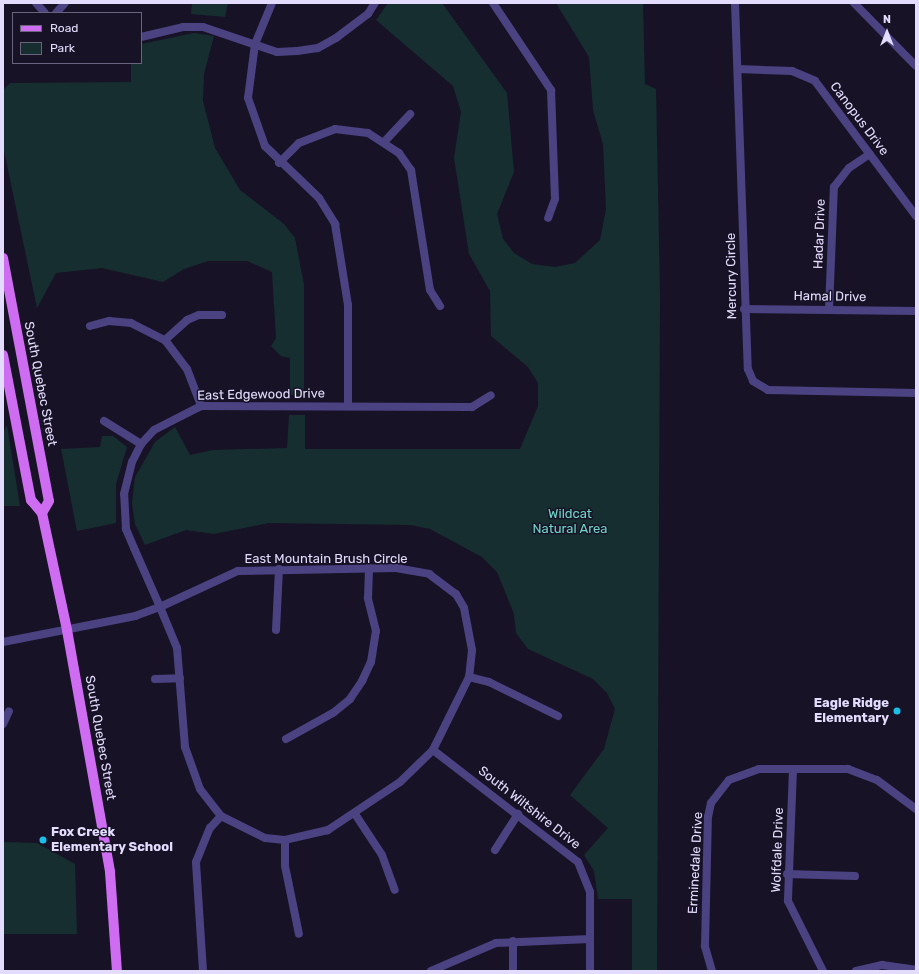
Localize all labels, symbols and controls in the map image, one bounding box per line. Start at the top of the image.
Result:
legend [12,12,142,64]
north arrow [867,12,907,52]
text: N [883,13,891,26]
text: Road [50,21,78,35]
text: Park [50,41,75,55]
street label: Canopus Drive [826,79,892,159]
street label: Hadar Drive [811,198,829,270]
street label: Mercury Circle [723,232,741,320]
street label: Hamal Drive [793,289,867,305]
street label: South Quebec Street [20,320,60,448]
street label: East Edgewood Drive [197,386,325,404]
park label: Wildcat Natural Area [532,507,608,538]
street label: East Mountain Brush Circle [244,551,408,567]
street label: South Quebec Street [81,674,119,802]
place label: Eagle Ridge Elementary [814,696,889,727]
marker: Eagle Ridge Elementary [892,706,902,716]
street label: South Wiltshire Drive [475,763,583,853]
street label: Wolfdale Drive [769,807,787,893]
street label: Erminedale Drive [686,811,706,915]
place label: Fox Creek Elementary School [51,825,173,856]
marker: Fox Creek Elementary School [38,835,48,845]

